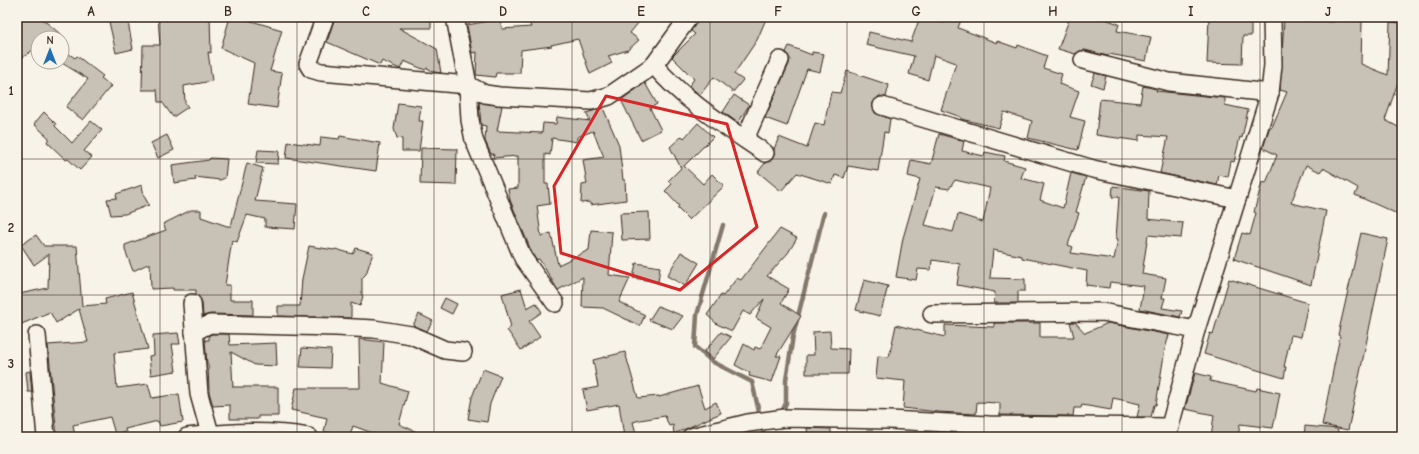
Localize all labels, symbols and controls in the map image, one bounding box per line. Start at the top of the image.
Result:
text: A [87,4,95,19]
text: B [224,4,232,19]
text: C [362,4,370,19]
text: D [499,4,507,19]
text: E [637,4,645,19]
text: F [774,4,782,19]
text: G [911,4,921,19]
text: H [1048,4,1058,19]
text: I [1188,4,1194,19]
text: J [1325,4,1331,19]
north arrow [30,30,70,70]
text: N [46,34,54,47]
text: 1 [8,83,14,98]
text: 2 [8,220,14,235]
text: 3 [8,356,14,371]

